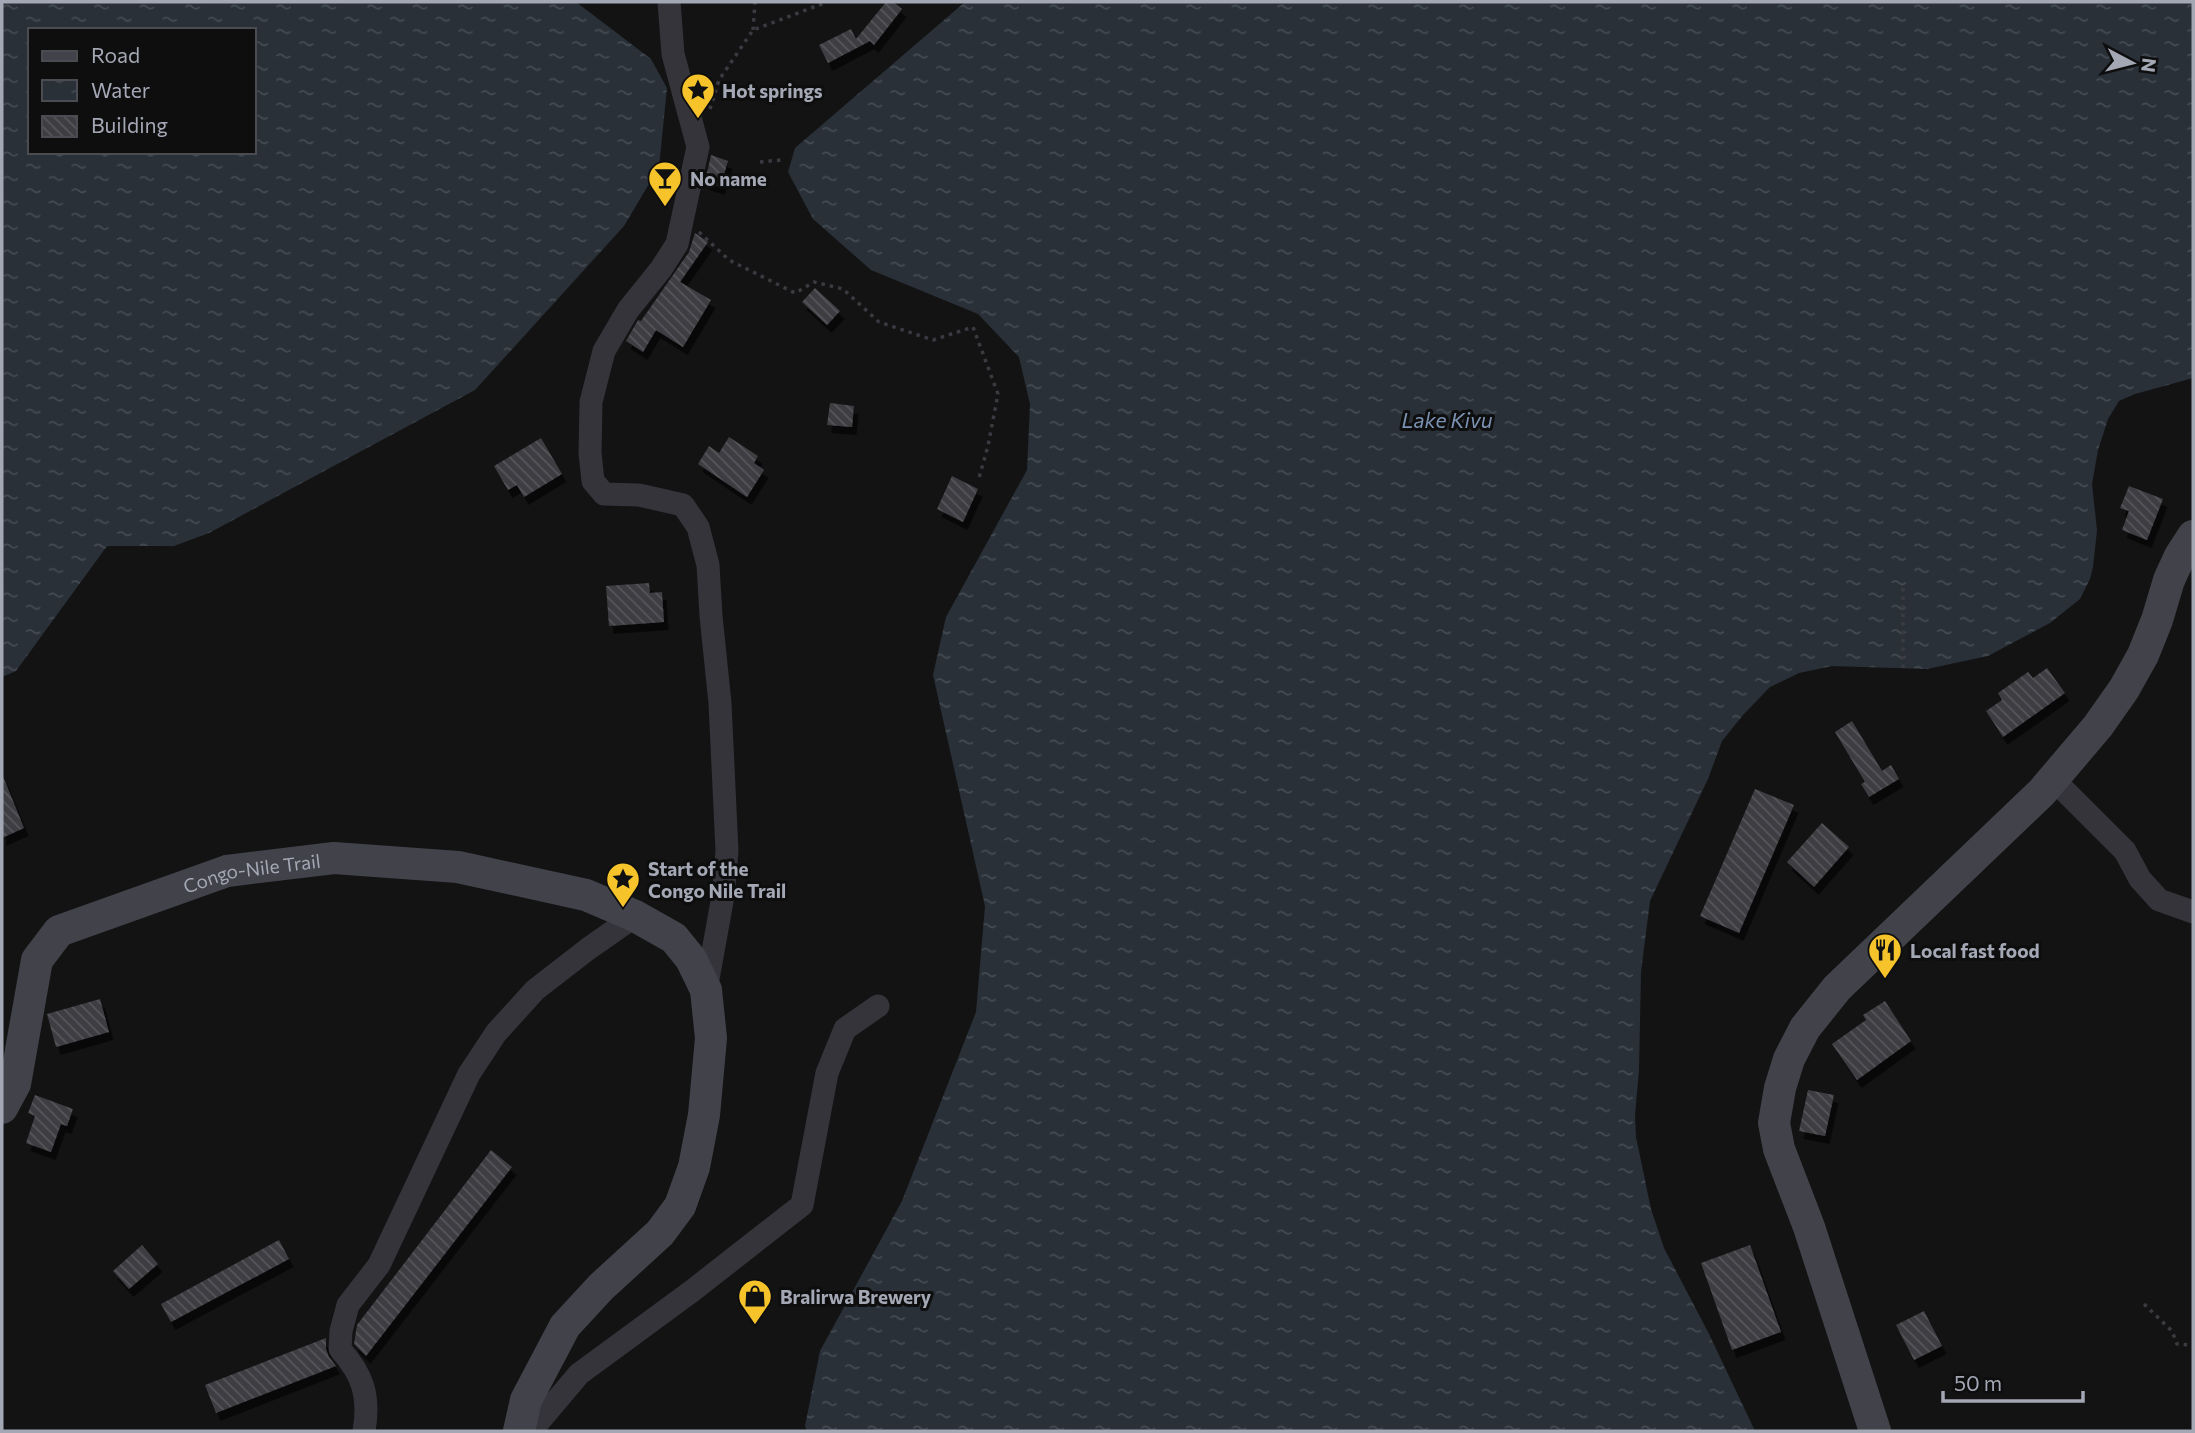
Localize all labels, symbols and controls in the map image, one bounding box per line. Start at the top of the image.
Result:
legend [28,28,256,154]
north arrow [2097,28,2167,98]
text: Road [91,42,140,67]
text: N [2137,57,2162,74]
place icon: Hot springs [679,71,717,120]
text: Water [91,77,150,102]
place label: Hot springs [722,79,823,102]
text: Building [91,112,168,137]
bar icon: No name [646,159,684,208]
place label: No name [690,167,767,190]
water label: Lake Kivu [1402,407,1493,432]
street label: Congo-Nile Trail [180,848,322,897]
place label: Start of the Congo Nile Trail [648,857,786,902]
place icon: Start of the Congo Nile Trail [604,860,642,909]
restaurant icon: Local fast food [1866,931,1904,980]
place label: Local fast food [1910,939,2040,962]
shop icon: Bralirwa Brewery [736,1277,774,1326]
place label: Bralirwa Brewery [780,1285,932,1308]
scale bar [1943,1360,2083,1404]
text: 50 m [1954,1370,2002,1395]

